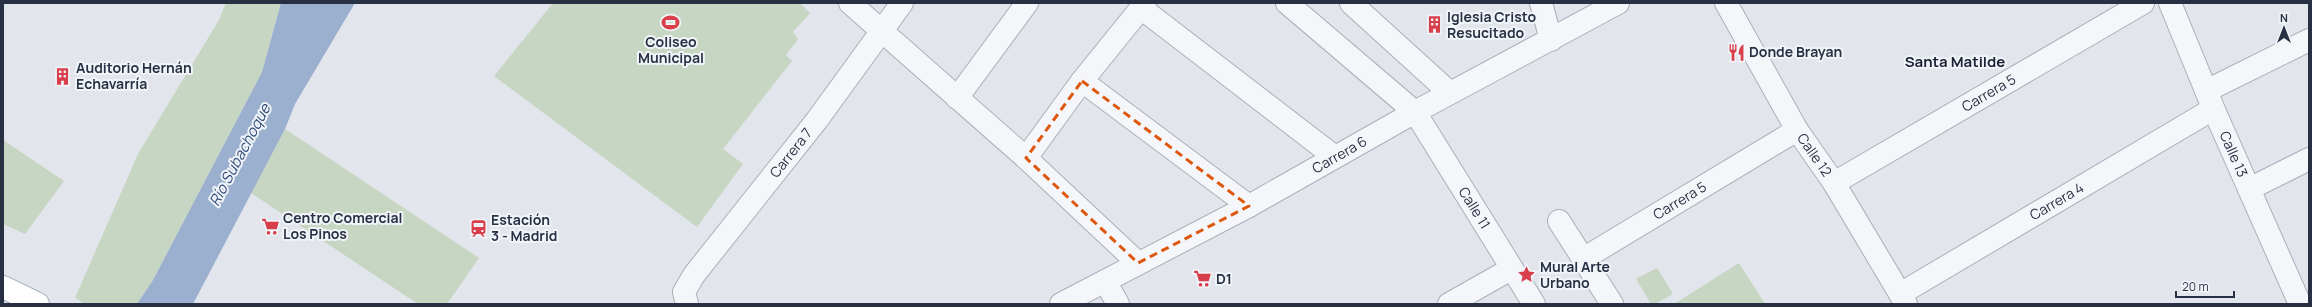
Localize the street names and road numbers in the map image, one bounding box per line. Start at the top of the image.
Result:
street label: Carrera 5 [1958,69,2019,116]
street label: Carrera 7 [765,124,816,181]
street label: Calle 13 [2216,128,2253,180]
street label: Calle 12 [1793,129,1837,180]
street label: Carrera 6 [1308,131,1370,177]
street label: Carrera 5 [1649,177,1710,224]
street label: Carrera 4 [2026,178,2087,224]
street label: Calle 11 [1455,183,1495,232]

